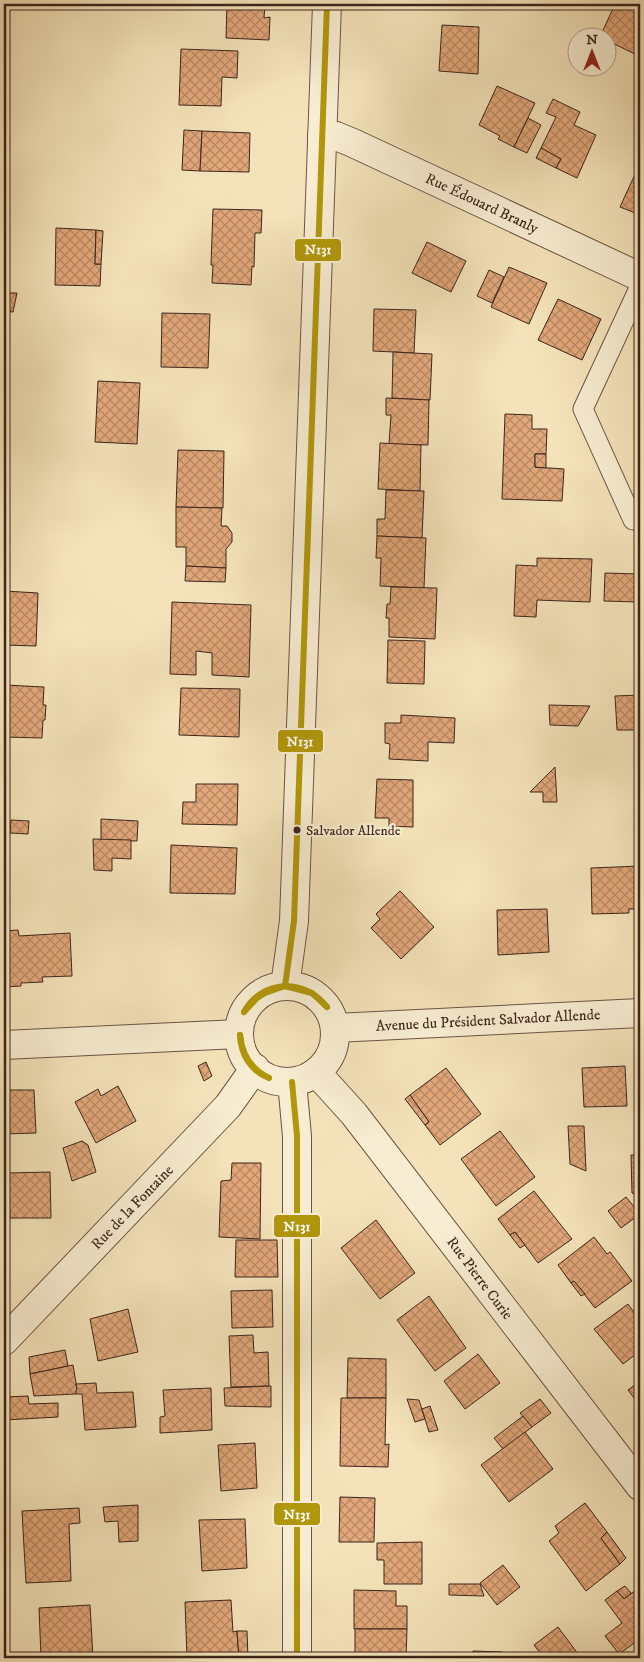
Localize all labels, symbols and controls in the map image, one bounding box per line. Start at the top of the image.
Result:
north arrow [566,28,616,78]
text: N [586,31,598,49]
street label: Rue Édouard Branly [422,169,542,238]
line badge: N131 [294,238,342,262]
text: N131 [305,241,332,259]
line badge: N131 [277,729,324,753]
text: N131 [287,733,314,751]
place label: Salvador Allende [306,822,401,840]
marker: Salvador Allende [292,825,302,835]
street label: Avenue du Président Salvador Allende [375,1005,601,1036]
street label: Rue de la Fontaine [87,1161,178,1254]
line badge: N131 [273,1214,321,1238]
text: N131 [284,1218,311,1236]
street label: Rue Pierre Curie [442,1233,517,1324]
line badge: N131 [273,1502,321,1526]
text: N131 [284,1506,311,1524]

